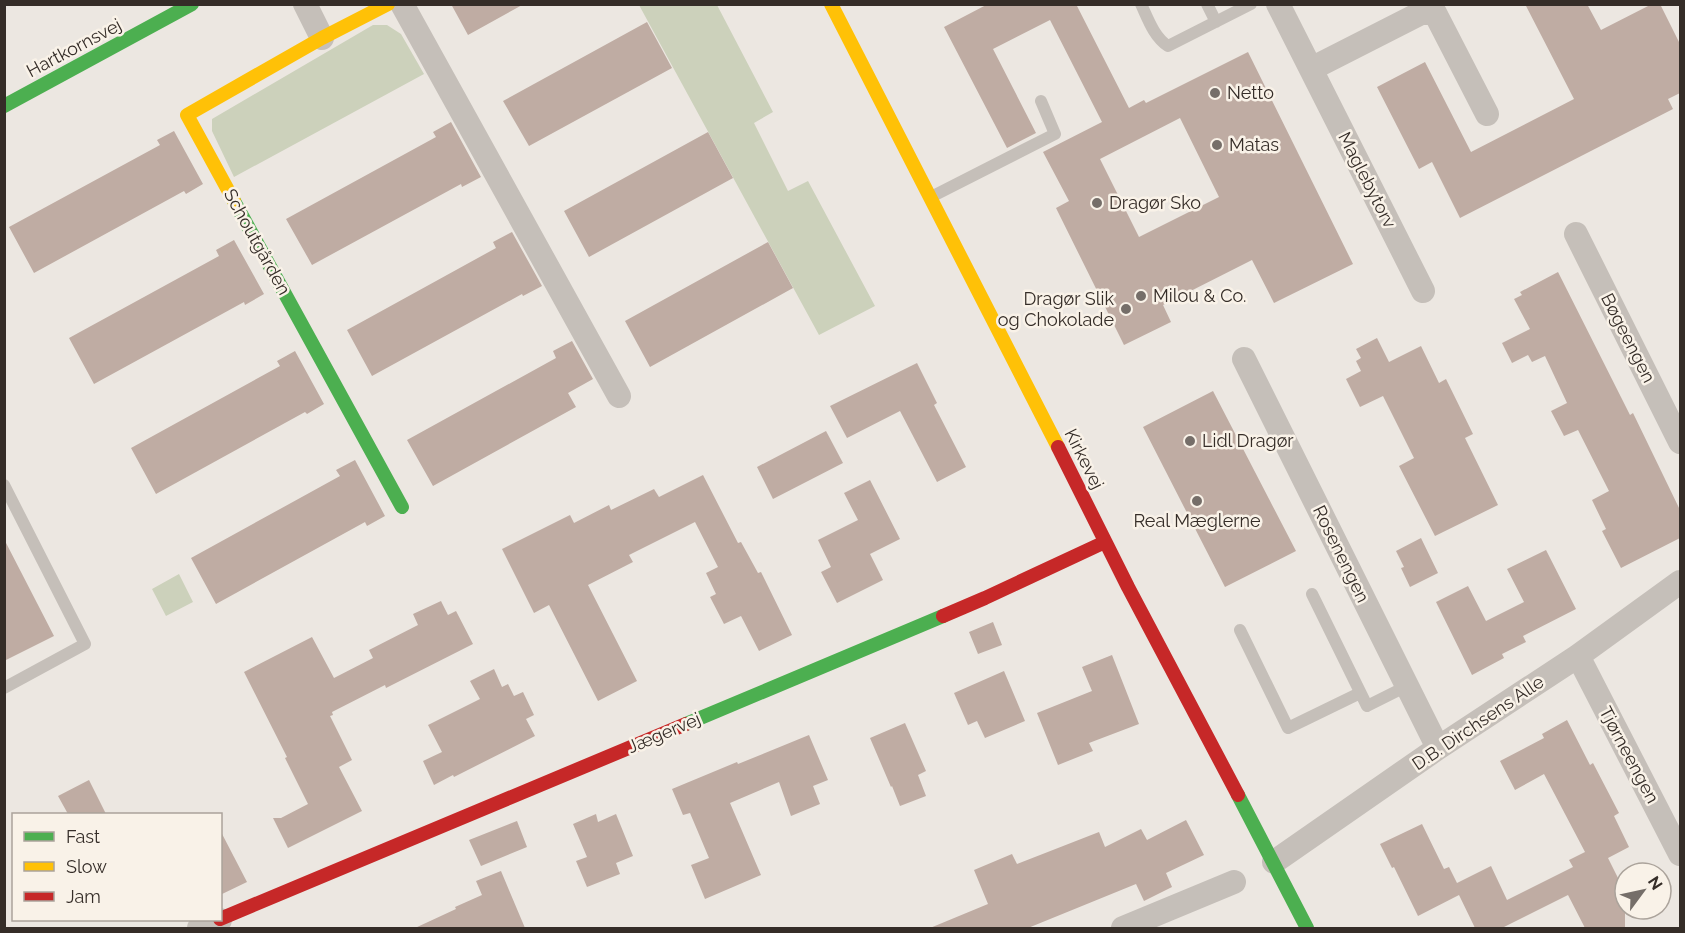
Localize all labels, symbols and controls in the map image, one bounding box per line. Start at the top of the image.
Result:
street label: Hartkornsvej [23,14,125,81]
place label: Netto [1227,82,1274,103]
marker: Netto [1208,86,1222,100]
street label: Maglebytorv [1334,128,1401,232]
place label: Matas [1229,134,1279,155]
marker: Matas [1210,138,1224,152]
street label: Schoutgården [220,185,295,298]
place label: Dragør Sko [1109,192,1201,213]
marker: Dragør Sko [1090,196,1104,210]
place label: Milou & Co. [1153,285,1246,306]
place label: Dragør Slik og Chokolade [998,288,1114,330]
marker: Milou & Co. [1134,289,1148,303]
street label: Bøgeengen [1597,290,1660,386]
marker: Dragør Slik og Chokolade [1119,302,1133,316]
street label: Kirkevej [1060,425,1109,493]
place label: Lidl Dragør [1202,430,1294,451]
marker: Lidl Dragør [1183,434,1197,448]
marker: Real Mæglerne [1190,494,1204,508]
street label: Rosenengen [1309,502,1374,606]
place label: Real Mæglerne [1133,510,1261,531]
street label: D.B. Dirchsens Alle [1408,671,1548,774]
street label: Tjørneengen [1595,703,1664,807]
street label: Jægervej [624,708,703,757]
legend [12,813,222,921]
text: Fast [66,826,100,847]
text: Slow [66,856,107,877]
north arrow [1613,861,1673,921]
text: N [1644,873,1666,893]
text: Jam [66,886,101,907]

